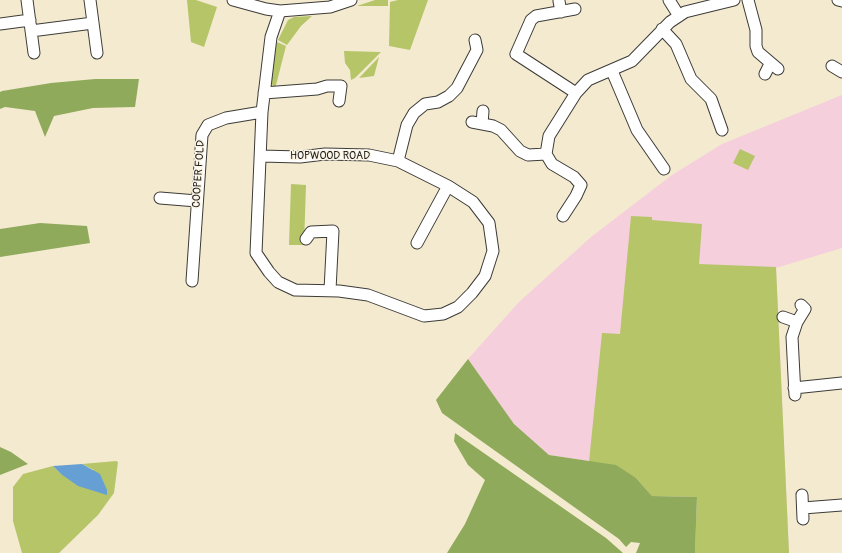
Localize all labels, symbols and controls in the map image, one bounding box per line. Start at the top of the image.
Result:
street label: COOPER FOLD [190,140,208,208]
street label: HOPWOOD ROAD [290,149,370,163]

